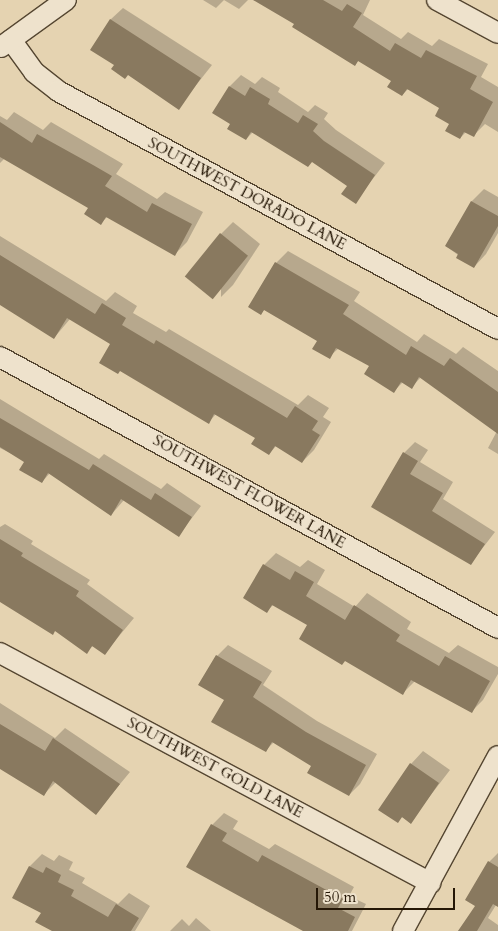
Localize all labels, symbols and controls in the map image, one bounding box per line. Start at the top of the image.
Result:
street label: SOUTHWEST DORADO LANE [145,134,349,254]
street label: SOUTHWEST FLOWER LANE [150,431,348,553]
street label: SOUTHWEST GOLD LANE [124,714,306,822]
scale bar [318,878,457,910]
text: 50 m [324,887,356,907]

